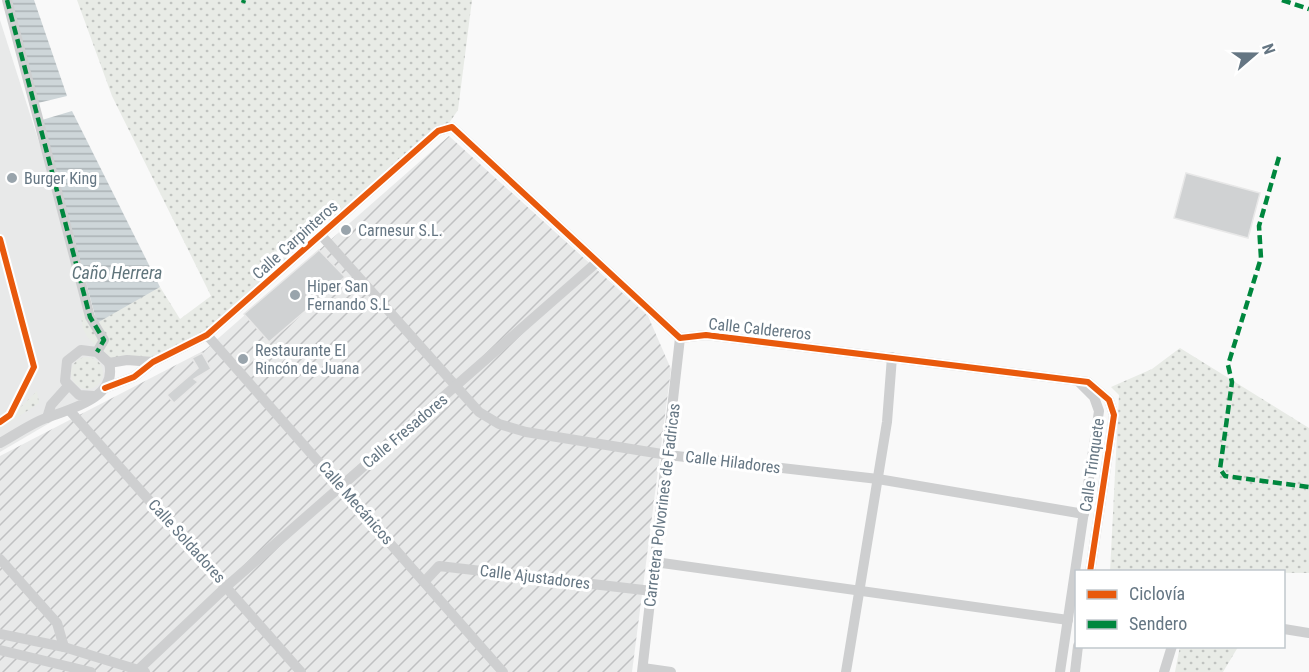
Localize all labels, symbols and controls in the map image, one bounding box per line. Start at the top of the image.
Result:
north arrow [1225,24,1285,84]
text: N [1258,41,1279,57]
place label: Burger King [24,169,97,188]
marker: Burger King [5,171,19,185]
street label: Calle Carpinteros [248,197,342,283]
place label: Carnesur S.L. [358,221,443,240]
marker: Carnesur S.L. [339,223,353,237]
water label: Caño Herrera [72,262,162,283]
place label: Hiper San Fernando S.L [307,277,390,314]
marker: Hiper San Fernando S.L [288,288,302,302]
street label: Calle Caldereros [708,314,812,344]
place label: Restaurante El Rincón de Juana [255,341,359,378]
marker: Restaurante El Rincón de Juana [236,352,250,366]
street label: Calle Fresadores [359,390,451,472]
street label: Carretera Polvorines de Fadricas [640,402,684,608]
street label: Calle Trinquete [1076,417,1108,513]
street label: Calle Hiladores [684,447,782,477]
street label: Calle Mecánicos [315,458,397,548]
street label: Calle Soldadores [144,495,230,587]
street label: Calle Ajustadores [479,561,591,593]
legend [1075,570,1285,648]
text: Ciclovía [1129,583,1185,604]
text: Sendero [1129,613,1187,634]

